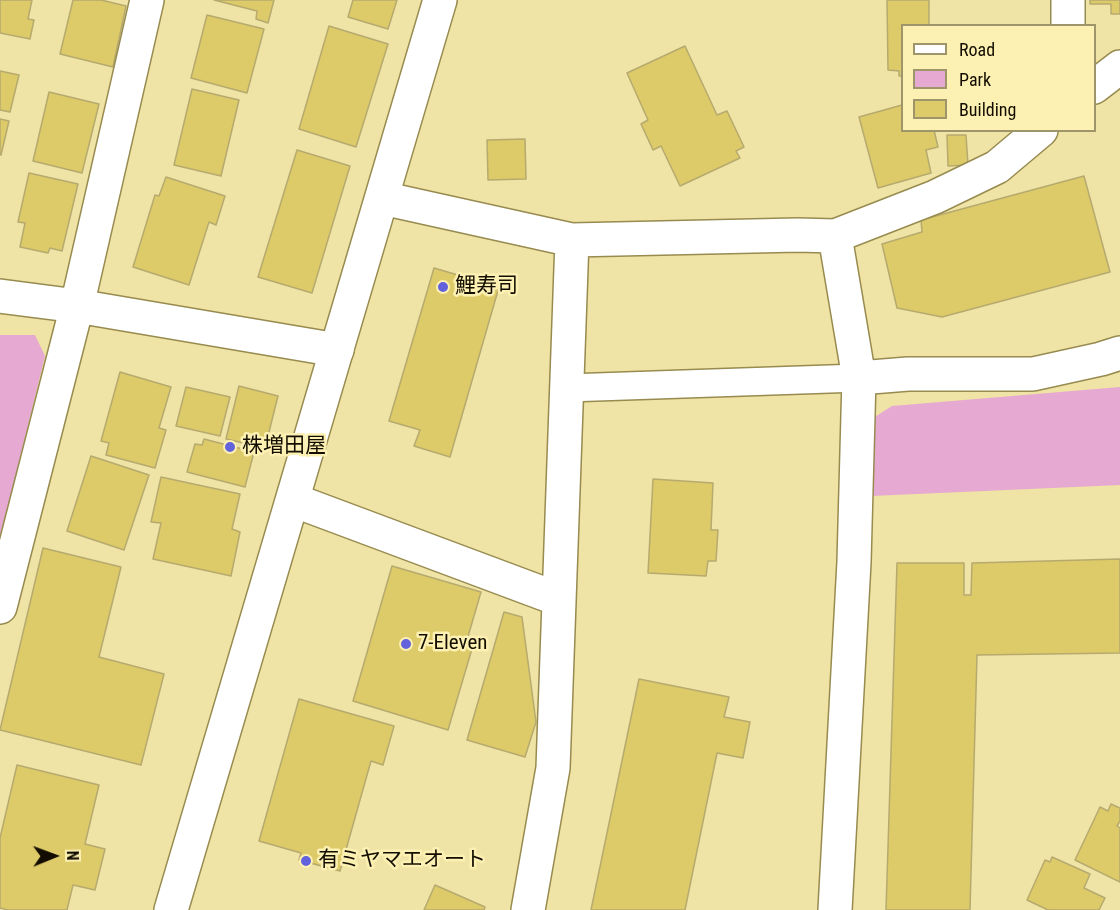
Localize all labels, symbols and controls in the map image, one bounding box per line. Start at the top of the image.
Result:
legend [901,24,1096,132]
text: Road [959,39,995,60]
text: Park [959,69,991,90]
text: Building [959,99,1016,120]
place label: 鯉寿司 [455,274,518,300]
marker: 鯉寿司 [436,280,450,294]
place label: 株増田屋 [242,434,326,460]
marker: 株増田屋 [223,440,237,454]
place label: 7-Eleven [418,631,487,657]
marker: 7-Eleven [399,637,413,651]
north arrow [24,826,84,886]
place label: 有ミヤマエオート [318,848,486,874]
text: N [63,851,82,861]
marker: 有ミヤマエオート [299,854,313,868]

